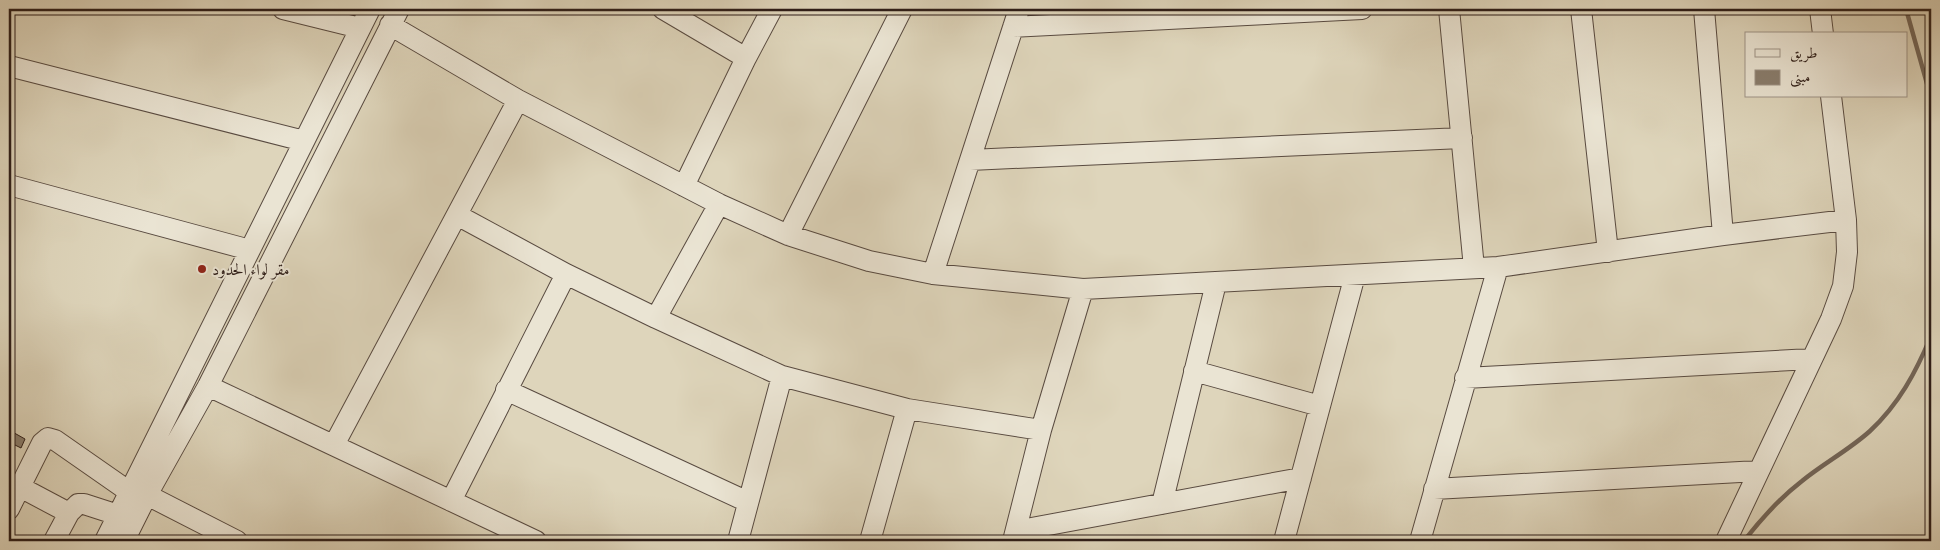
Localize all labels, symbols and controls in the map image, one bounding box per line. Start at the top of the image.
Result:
legend [1745,32,1908,98]
text: طريق [1790,42,1817,63]
text: مبنى [1790,66,1810,88]
place label: مقر لواء الحدود [212,257,289,281]
marker: مقر لواء الحدود [196,263,208,275]

